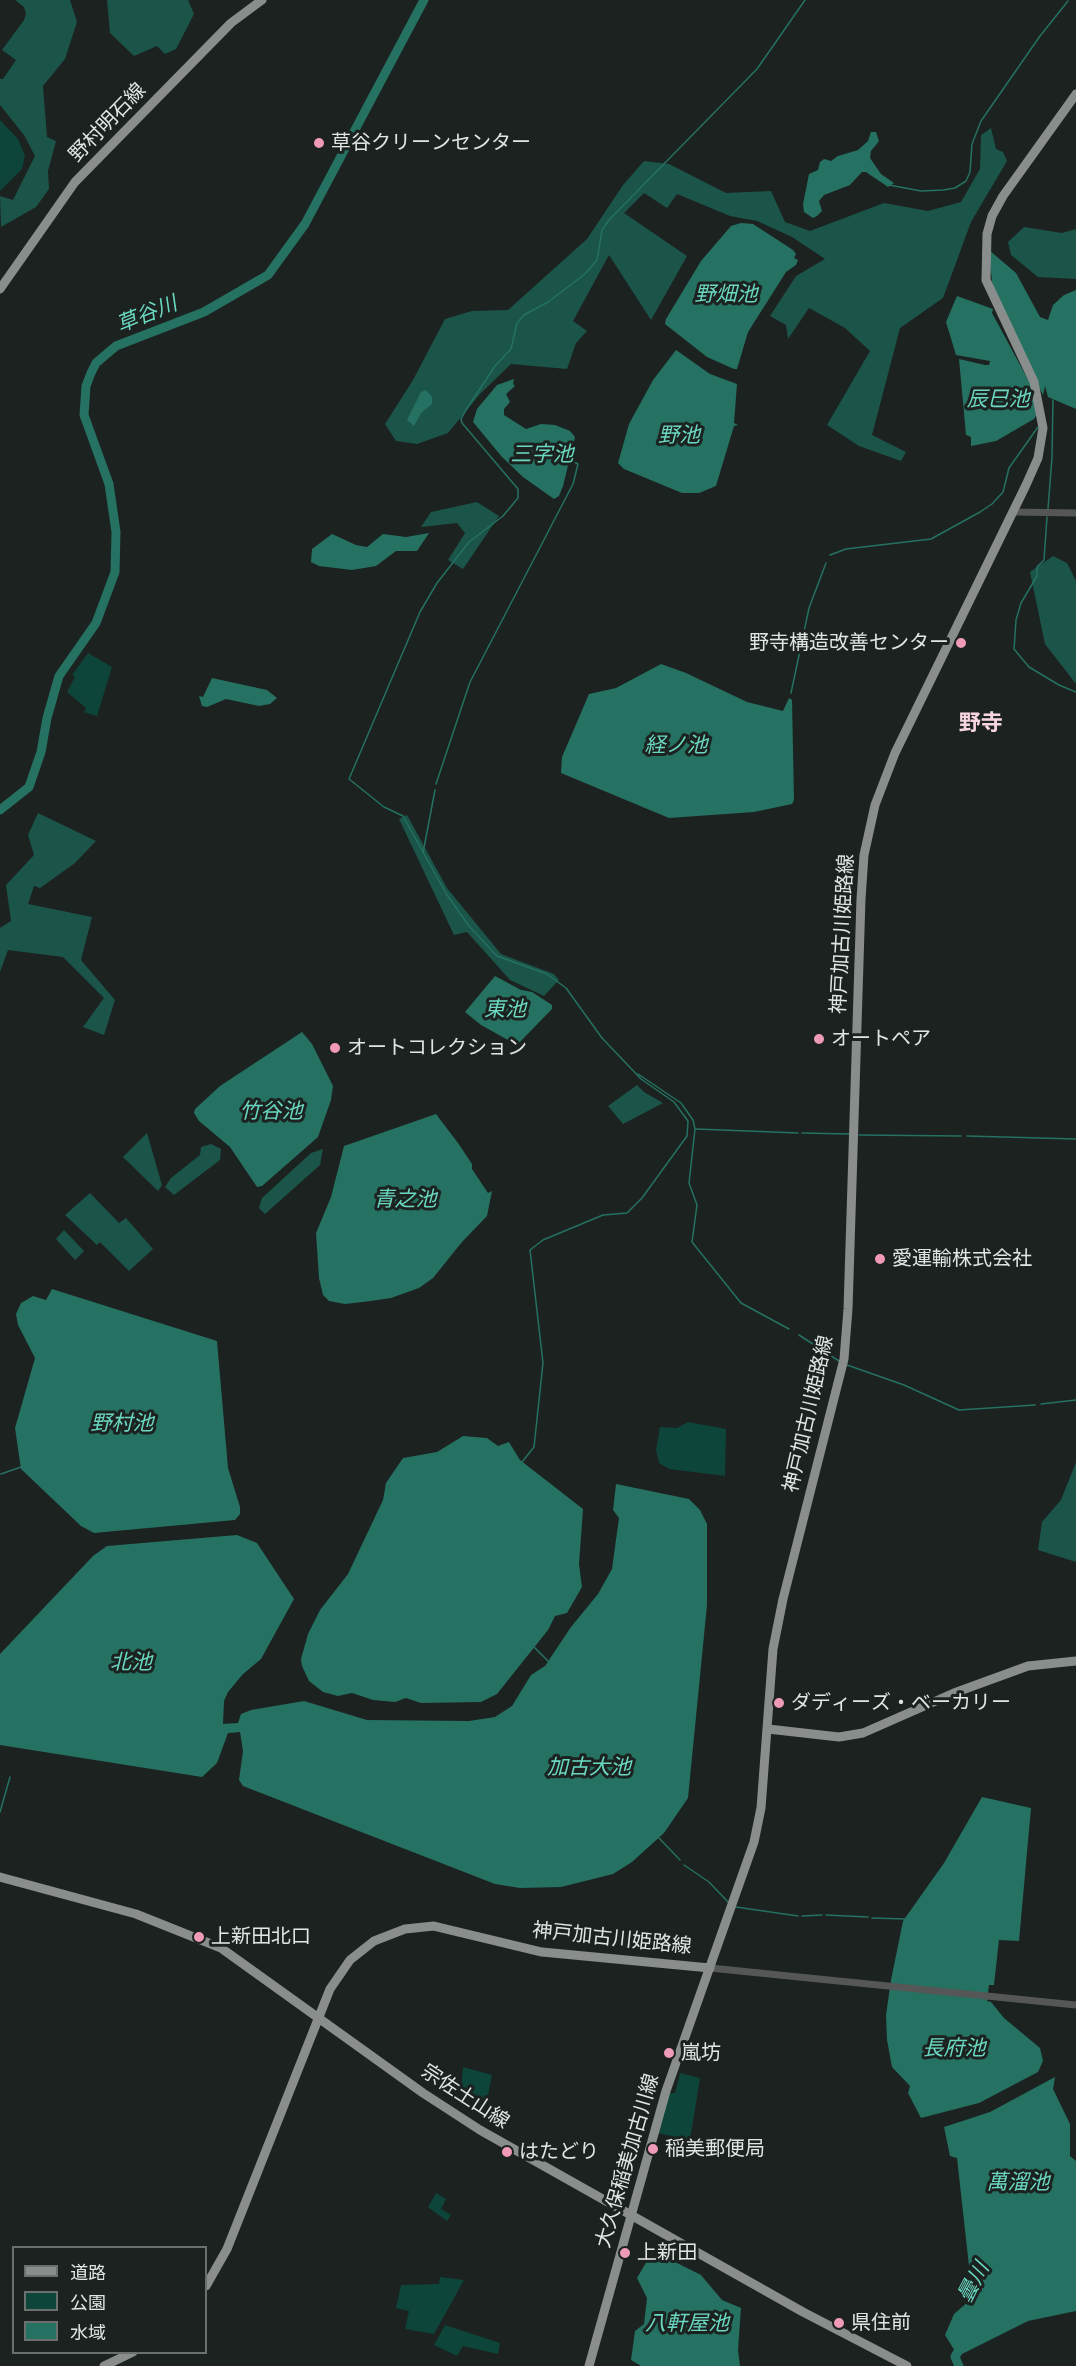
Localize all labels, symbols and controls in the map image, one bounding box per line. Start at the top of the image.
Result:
street label: 野村明石線 [65,79,151,167]
place label: 草谷クリーンセンター [331,131,531,155]
marker: 草谷クリーンセンター [312,136,326,150]
water label: 野畑池 [695,282,757,308]
water label: 草谷川 [113,292,181,338]
water label: 辰巳池 [967,387,1029,413]
water label: 野池 [658,423,700,449]
water label: 三字池 [511,442,573,468]
place label: 野寺構造改善センター [749,631,949,655]
marker: 野寺構造改善センター [954,636,968,650]
district label: 野寺 [959,711,1003,737]
water label: 経ノ池 [645,733,707,759]
street label: 神戸加古川姫路線 [827,853,859,1015]
water label: 東池 [484,997,526,1023]
place label: オートペア [831,1027,931,1051]
marker: オートペア [812,1032,826,1046]
place label: オートコレクション [347,1036,527,1060]
marker: オートコレクション [328,1041,342,1055]
water label: 竹谷池 [240,1099,302,1125]
water label: 青之池 [374,1187,436,1213]
place label: 愛運輸株式会社 [892,1247,1032,1271]
marker: 愛運輸株式会社 [873,1252,887,1266]
street label: 神戸加古川姫路線 [779,1333,839,1495]
water label: 野村池 [91,1411,153,1437]
water label: 北池 [110,1650,152,1676]
place label: ダディーズ・ベーカリー [791,1691,1011,1715]
marker: ダディーズ・ベーカリー [772,1696,786,1710]
water label: 加古大池 [547,1755,631,1781]
street label: 神戸加古川姫路線 [531,1919,693,1959]
place label: 上新田北口 [211,1925,311,1949]
marker: 上新田北口 [192,1930,206,1944]
water label: 長府池 [923,2036,985,2062]
place label: 嵐坊 [681,2041,721,2065]
marker: 嵐坊 [662,2046,676,2060]
street label: 宗佐土山線 [417,2060,513,2134]
street label: 大久保稲美加古川線 [592,2071,664,2251]
place label: 稲美郵便局 [665,2137,765,2161]
place label: はたどり [519,2140,599,2164]
marker: 稲美郵便局 [646,2142,660,2156]
marker: はたどり [500,2145,514,2159]
water label: 萬溜池 [987,2170,1049,2196]
place label: 上新田 [637,2241,697,2265]
legend [12,2246,207,2354]
marker: 上新田 [618,2246,632,2260]
water label: 曇川 [953,2259,995,2307]
text: 道路 [70,2262,106,2284]
text: 公園 [70,2292,106,2314]
water label: 八軒屋池 [645,2311,729,2337]
place label: 県住前 [851,2311,911,2335]
marker: 県住前 [832,2316,846,2330]
text: 水域 [70,2322,106,2344]

